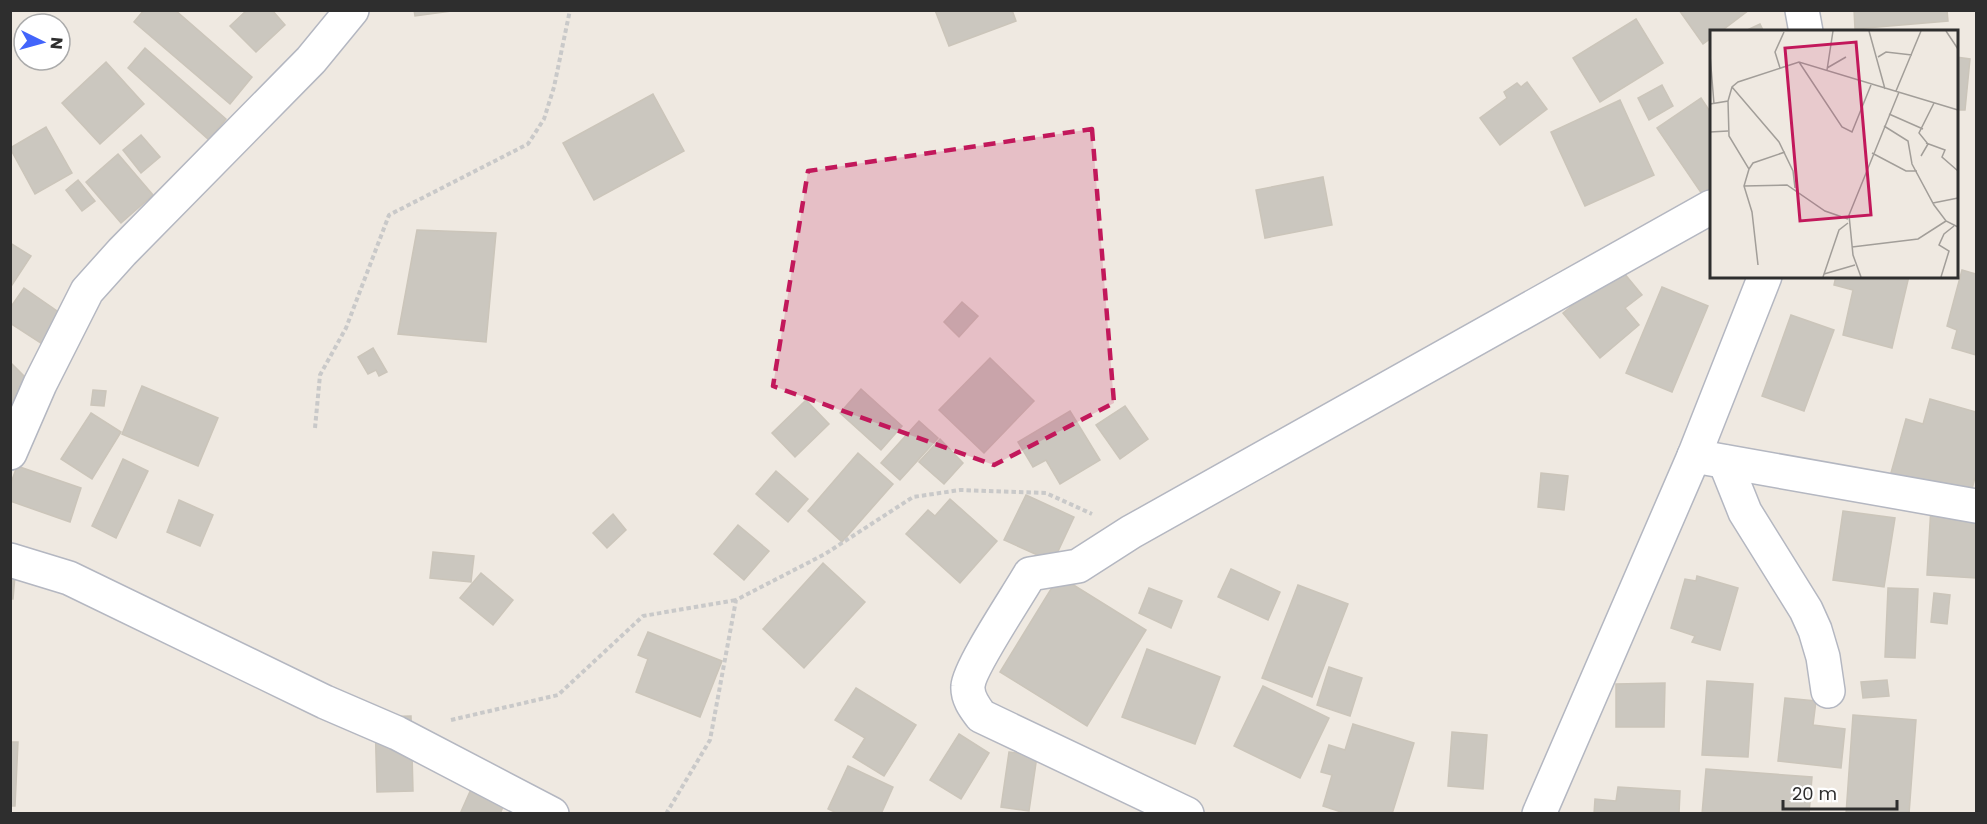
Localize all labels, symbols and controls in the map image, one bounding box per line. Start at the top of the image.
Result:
north arrow [12,12,72,72]
inset map [1710,30,1957,278]
text: N [44,36,68,50]
scale bar [1783,773,1897,811]
text: 20 m [1792,781,1837,806]

